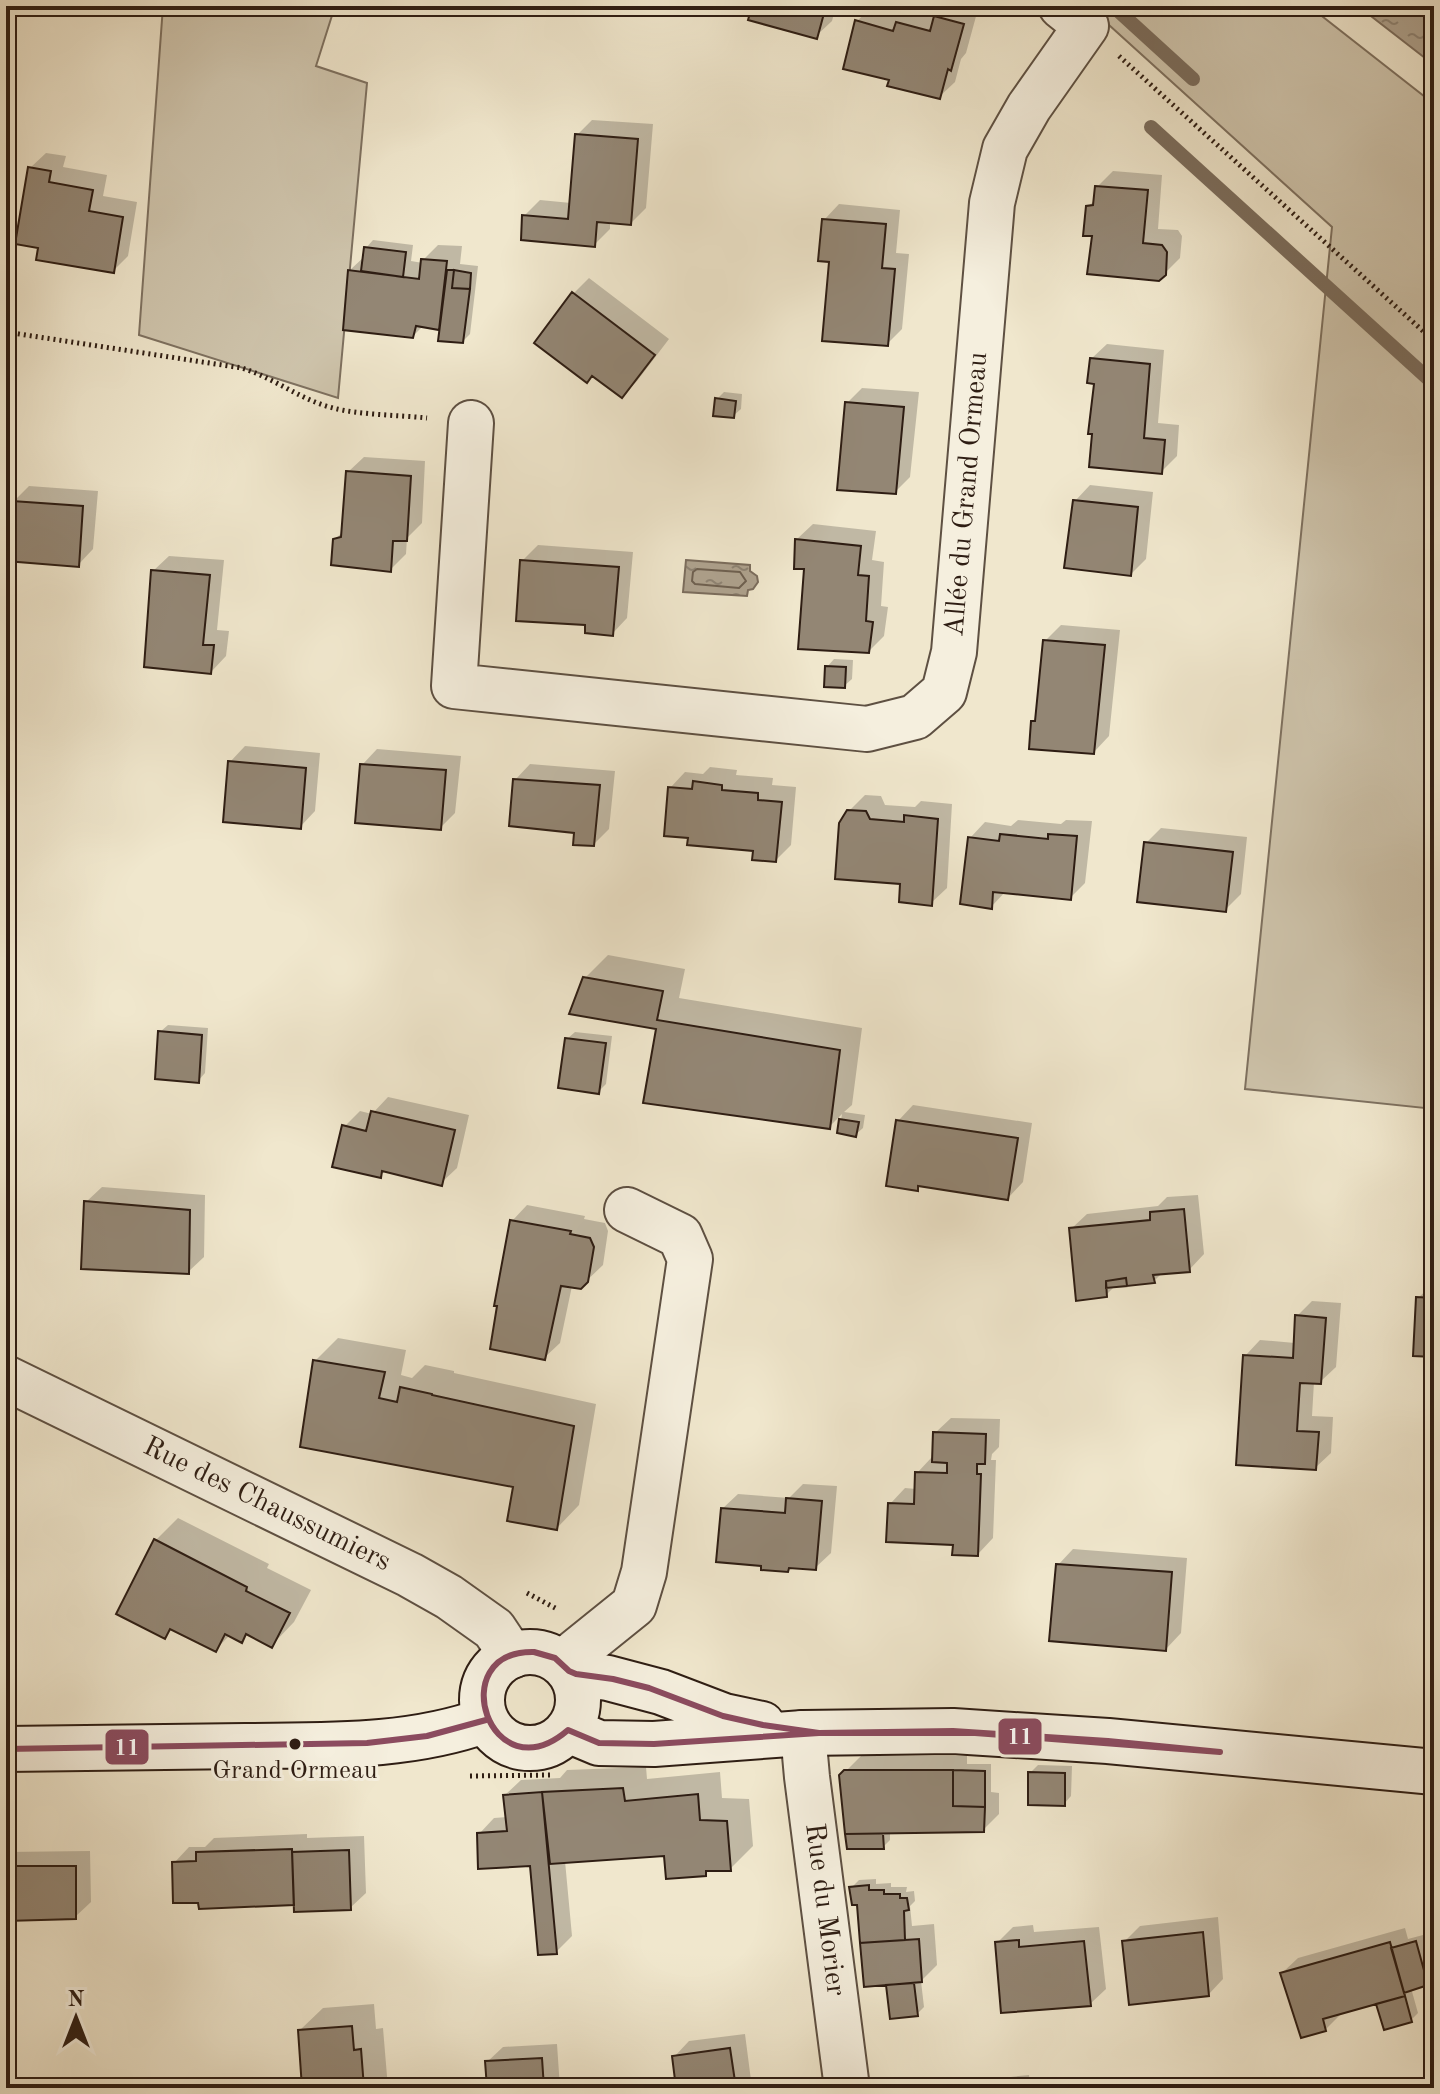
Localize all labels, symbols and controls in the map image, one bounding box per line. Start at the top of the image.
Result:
street label: Allée du Grand Ormeau [941,351,993,638]
street label: Rue des Chaussumiers [138,1433,395,1577]
line badge: 11 [997,1717,1043,1756]
text: 11 [1007,1727,1033,1749]
line badge: 11 [104,1728,150,1766]
marker: Grand Ormeau [287,1736,303,1752]
text: 11 [114,1738,140,1760]
place label: Grand Ormeau [212,1758,378,1784]
street label: Rue du Morier [799,1822,849,1998]
north arrow [36,1978,116,2058]
text: N [68,1989,85,2011]

